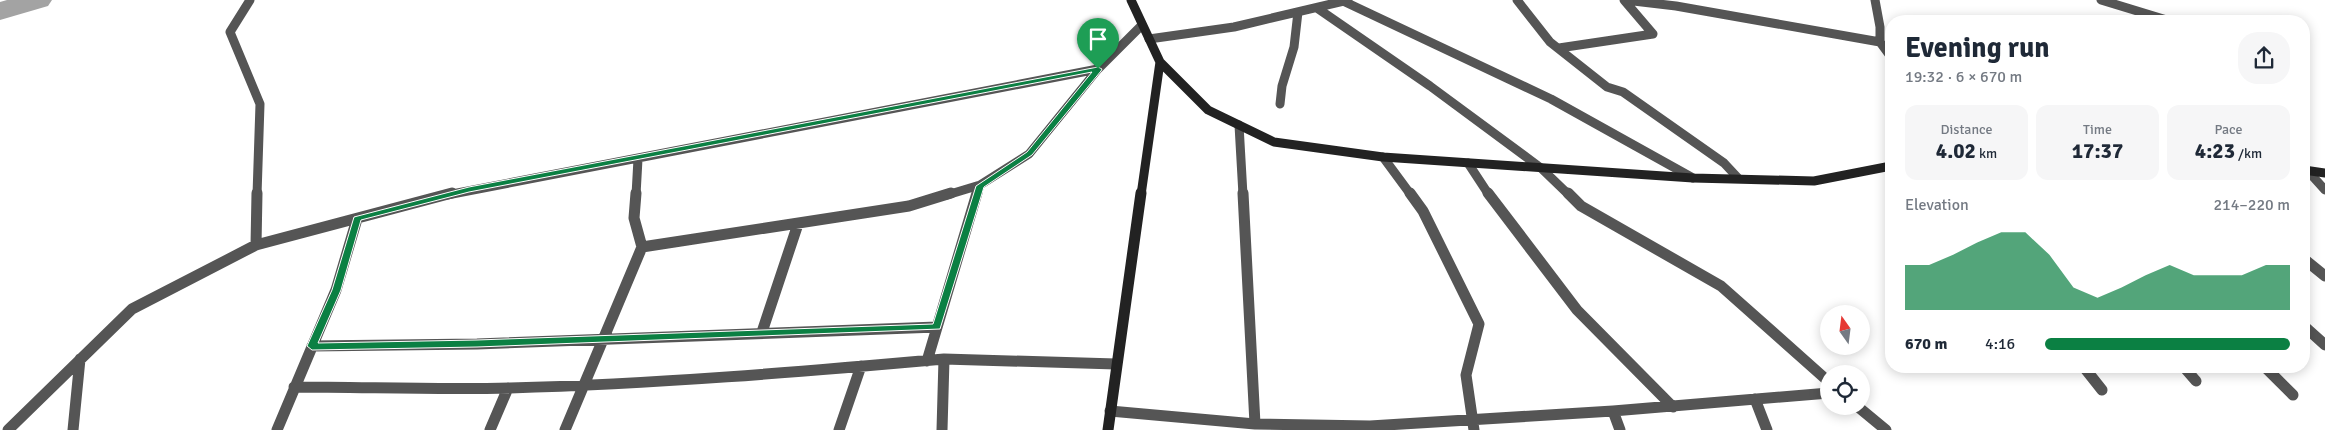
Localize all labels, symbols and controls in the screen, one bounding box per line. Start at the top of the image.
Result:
pin [1077,18,1119,69]
icon: arrive [1084,25,1112,53]
text: Evening run [1905,31,2050,65]
button: share [2238,32,2290,84]
text: 19:32 · 6 × 670 m [1905,67,2022,87]
text: Distance [1940,121,1993,138]
text: Time [2083,121,2112,138]
text: Pace [2214,121,2243,138]
text: 4.02 [1936,138,1976,164]
text: 17:37 [2072,138,2123,164]
text: 4:23 [2195,138,2235,164]
text: km [1976,145,1997,162]
text: /km [2235,145,2262,162]
text: Elevation [1905,195,1969,215]
text: 214–220 m [2213,195,2290,215]
north arrow [1820,305,1870,355]
map controls [1820,305,1870,415]
text: 670 m [1905,334,1947,354]
text: 4:16 [1985,334,2015,354]
button: locate [1820,365,1870,415]

